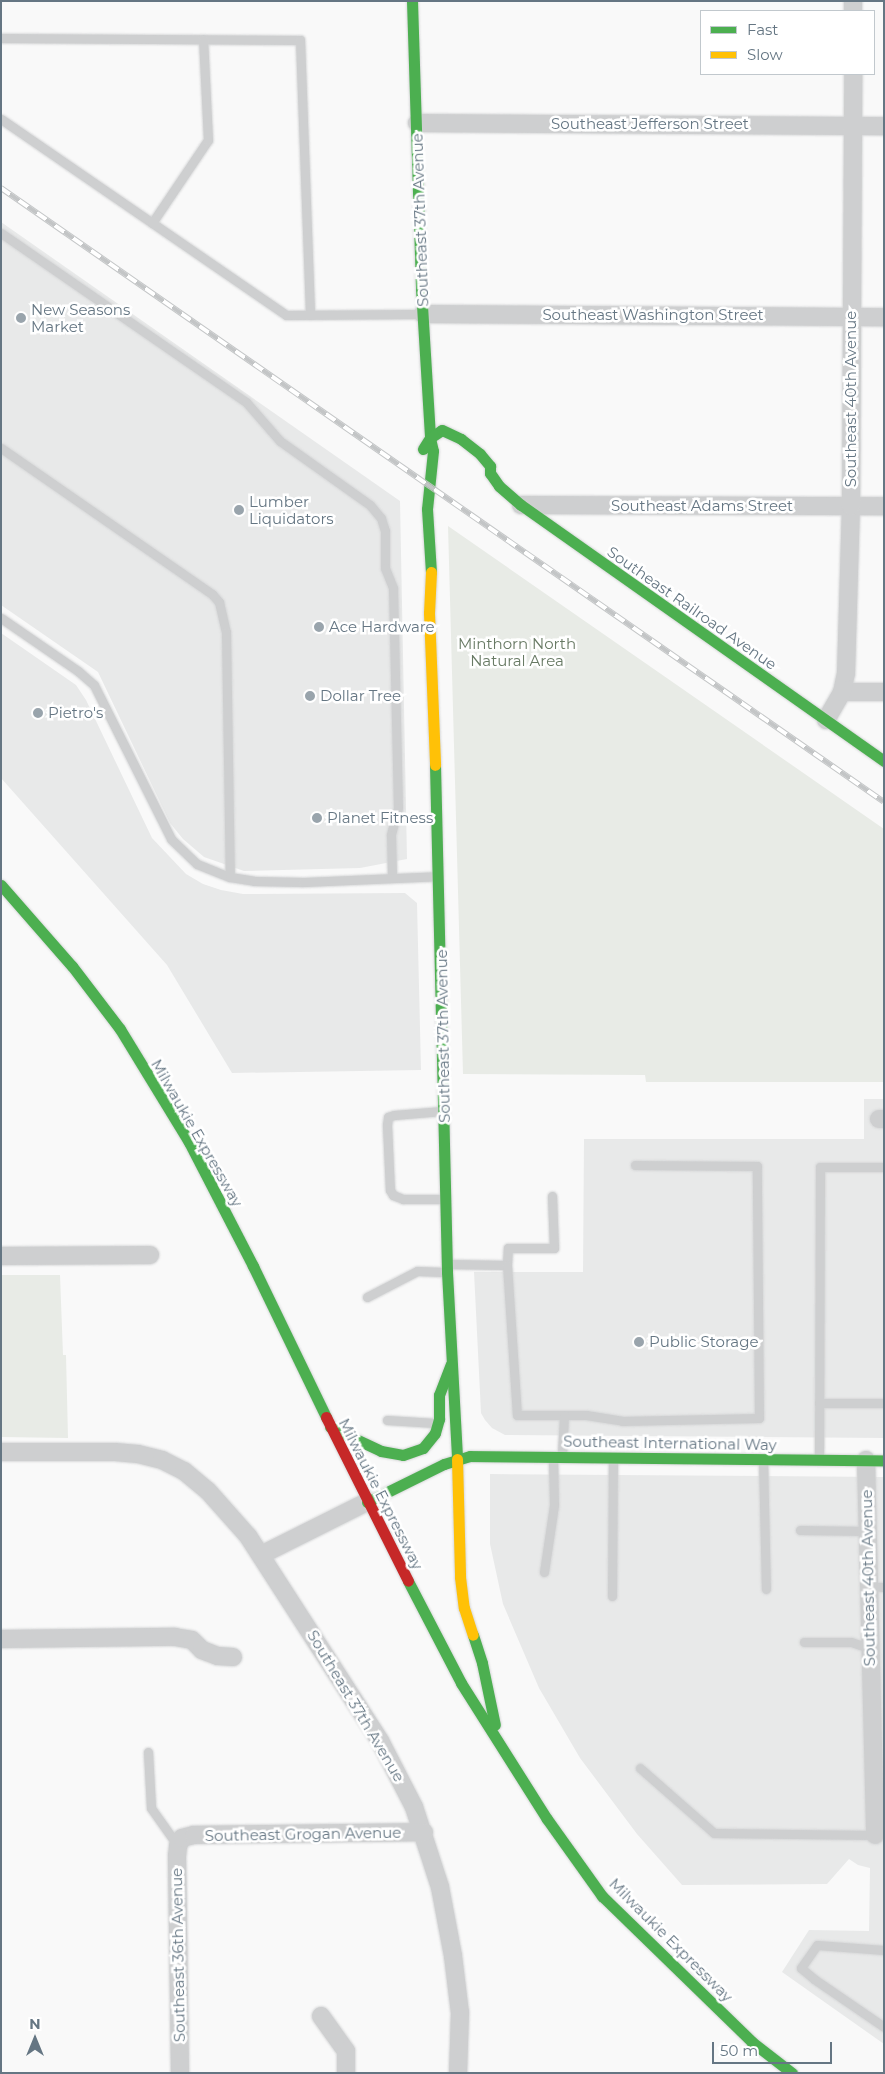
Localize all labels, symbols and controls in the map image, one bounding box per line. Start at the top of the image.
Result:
legend [700,10,875,75]
text: Fast [747,20,778,39]
text: Slow [747,45,783,64]
street label: Southeast Jefferson Street [551,115,749,133]
street label: Southeast 37th Avenue [408,133,432,307]
place label: New Seasons Market [31,300,130,335]
street label: Southeast Washington Street [542,306,764,324]
street label: Southeast 40th Avenue [842,311,860,487]
marker: New Seasons Market [15,312,27,324]
place label: Lumber Liquidators [249,492,334,527]
street label: Southeast Adams Street [611,497,793,515]
marker: Lumber Liquidators [233,504,245,516]
street label: Southeast Railroad Avenue [604,543,780,673]
place label: Ace Hardware [329,618,435,636]
marker: Ace Hardware [313,621,325,633]
park label: Minthorn North Natural Area [458,634,576,669]
place label: Dollar Tree [320,687,401,705]
marker: Dollar Tree [304,690,316,702]
place label: Pietro's [48,704,103,722]
marker: Pietro's [32,707,44,719]
place label: Planet Fitness [327,809,433,827]
marker: Planet Fitness [311,812,323,824]
street label: Southeast 37th Avenue [432,949,454,1123]
street label: Milwaukie Expressway [147,1056,247,1210]
place label: Public Storage [649,1333,758,1351]
marker: Public Storage [633,1336,645,1348]
street label: Milwaukie Expressway [335,1415,427,1573]
street label: Southeast International Way [563,1432,777,1454]
street label: Southeast 40th Avenue [857,1489,879,1667]
street label: Southeast 37th Avenue [304,1627,408,1785]
street label: Southeast Grogan Avenue [205,1823,401,1845]
street label: Southeast 36th Avenue [167,1868,189,2042]
street label: Milwaukie Expressway [606,1875,736,2005]
north arrow [10,2014,60,2064]
text: N [29,2015,41,2033]
scale bar [715,2032,835,2064]
text: 50 m [720,2041,758,2060]

